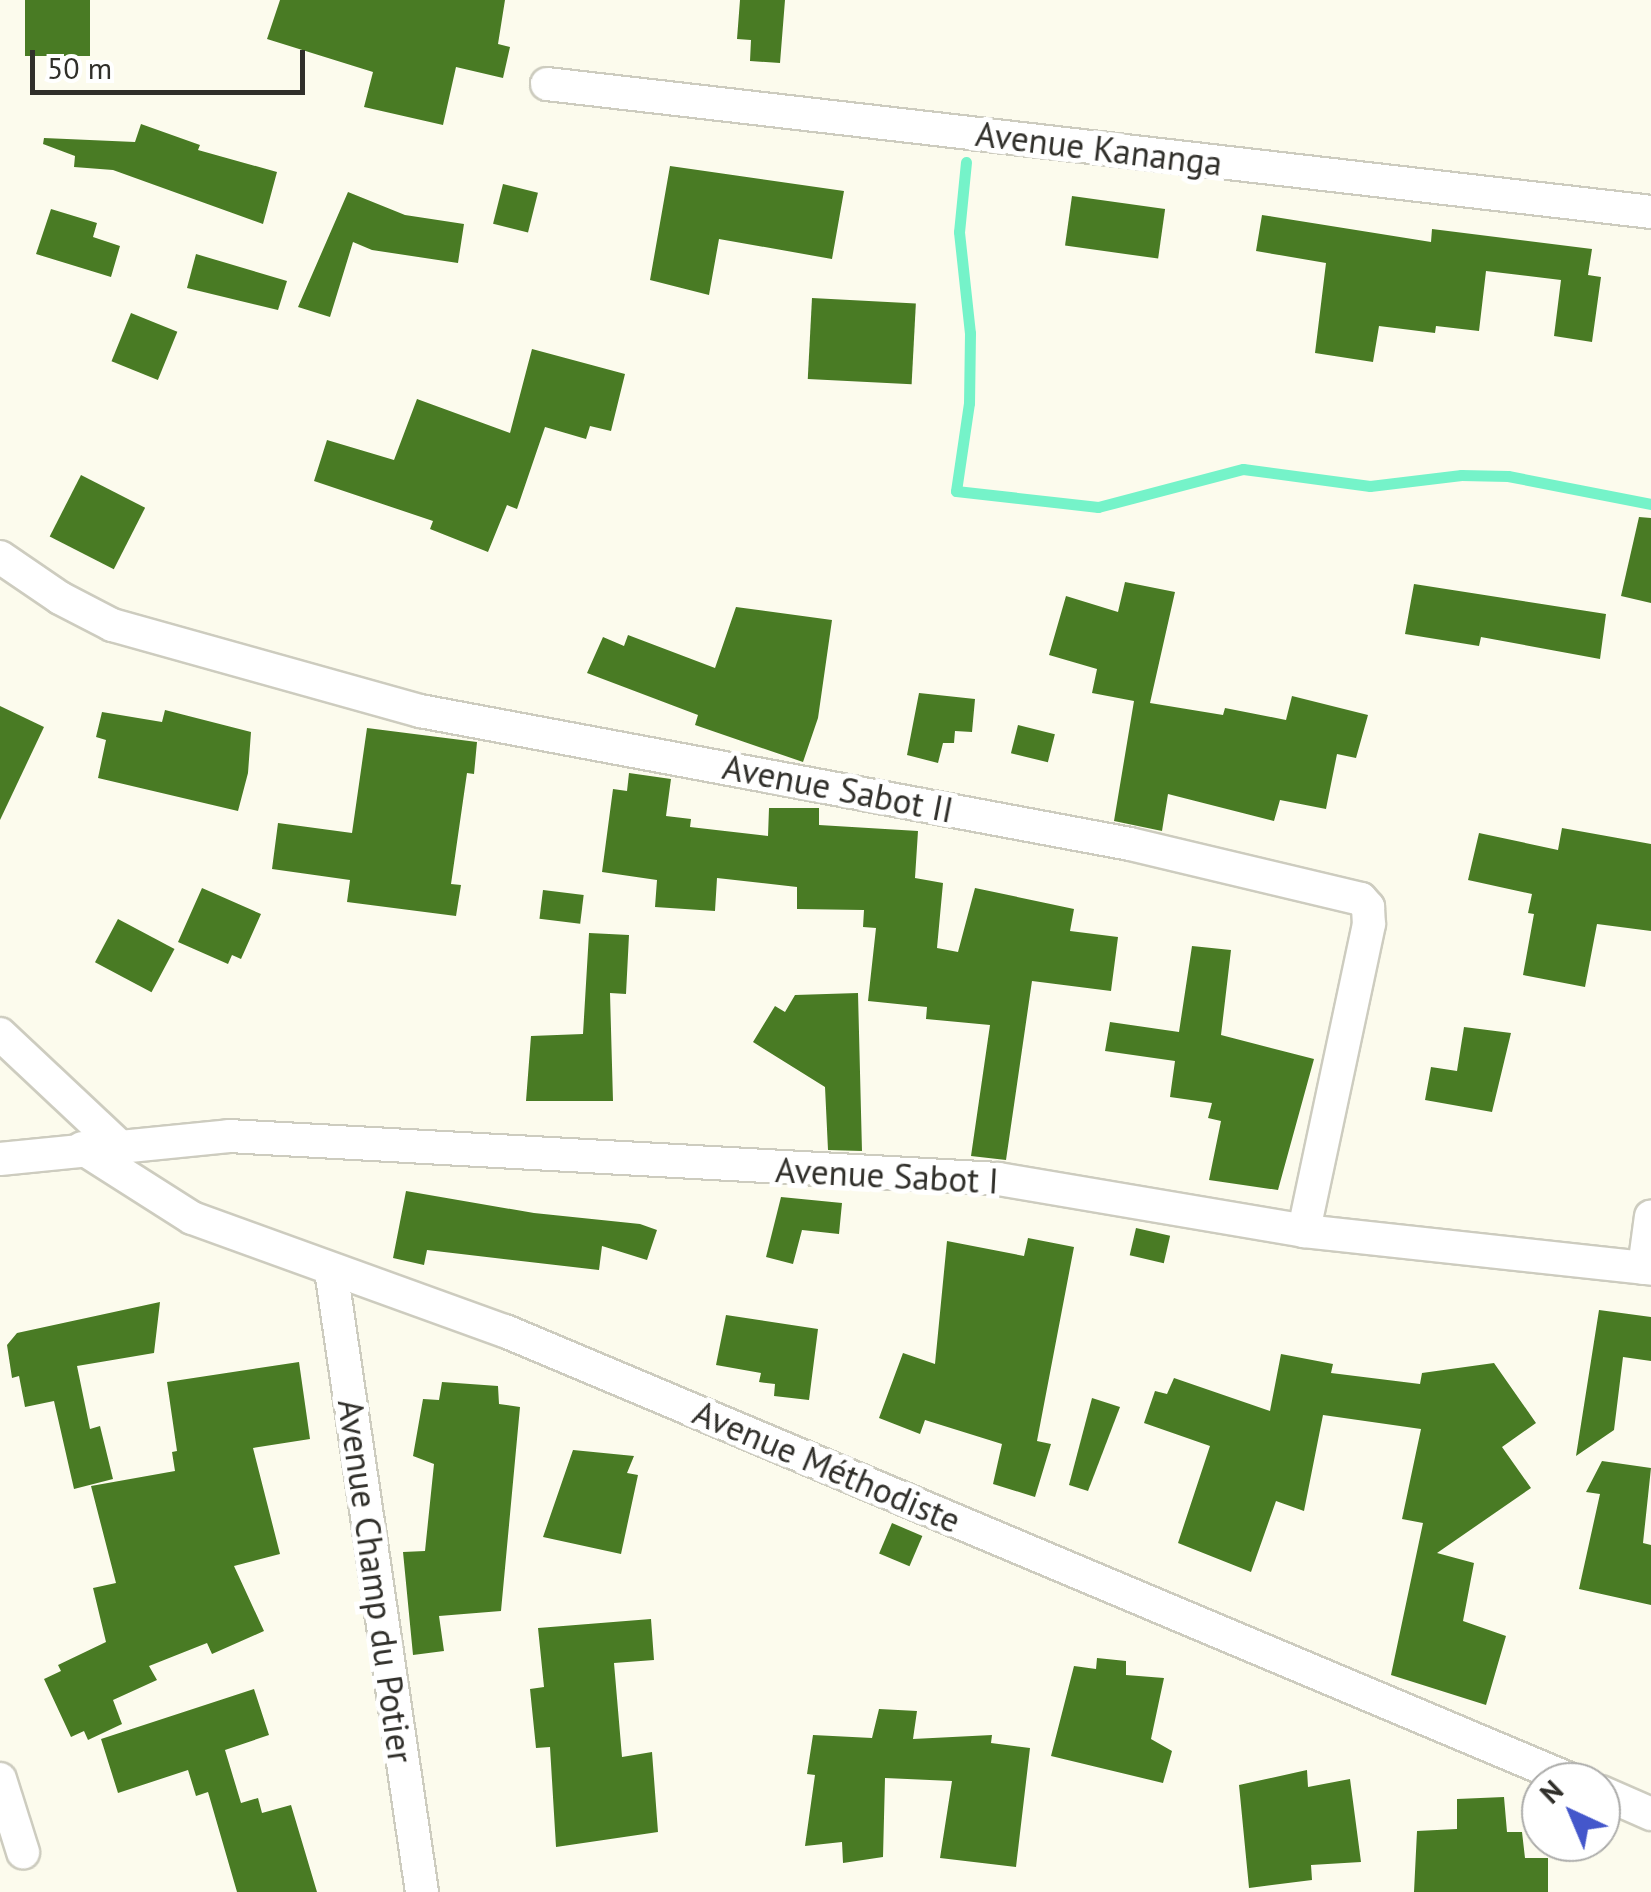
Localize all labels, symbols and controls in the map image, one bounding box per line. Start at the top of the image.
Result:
scale bar [35,30,310,92]
text: 50 m [47,48,112,87]
street label: Avenue Kananga [973,112,1225,184]
street label: Avenue Sabot II [719,745,957,831]
street label: Avenue Sabot I [774,1148,1000,1202]
street label: Avenue Méthodiste [687,1391,967,1541]
street label: Avenue Champ du Potier [330,1396,422,1766]
north arrow [1521,1762,1621,1862]
text: N [1532,1772,1571,1811]

